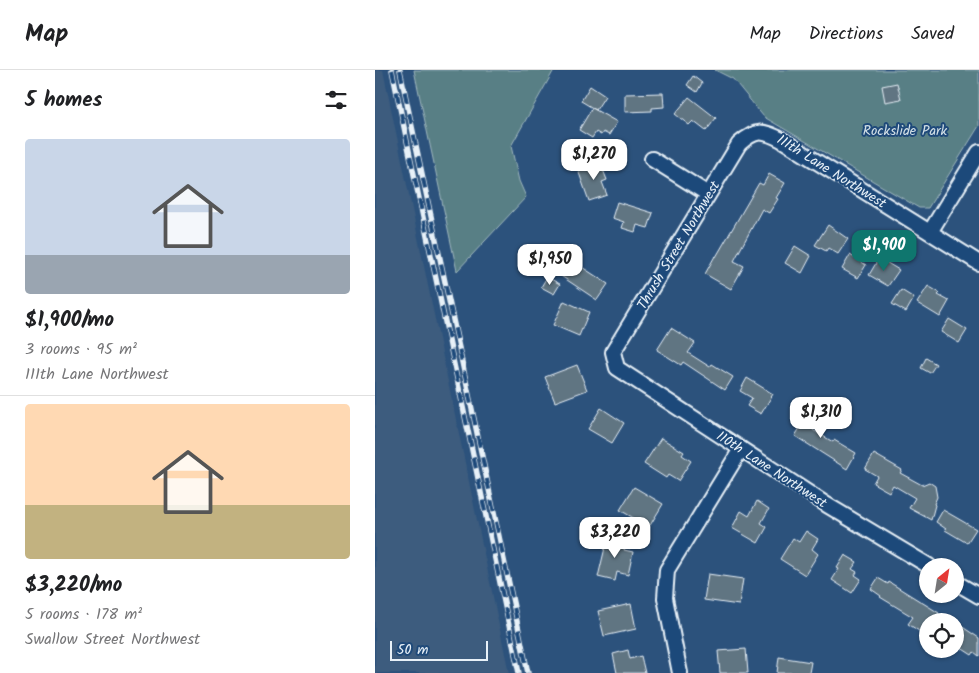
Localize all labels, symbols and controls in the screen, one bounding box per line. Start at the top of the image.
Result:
text: Map [25,15,68,54]
text: Map [749,20,781,49]
text: Directions [809,20,883,49]
text: Saved [911,20,954,49]
text: 5 homes [25,84,102,117]
icon: filters [322,86,350,114]
park label: Rockslide Park [863,120,948,142]
street label: 111th Lane Northwest [772,129,891,215]
pin: $1,270 [553,138,635,181]
text: $1,270 [572,142,616,167]
icon: home [143,171,233,261]
street label: Thrush Street Northwest [632,176,726,314]
pin: $1,900 [843,230,925,272]
text: $1,900 [862,233,906,258]
pin: $1,950 [509,244,591,286]
text: $1,950 [529,247,571,272]
text: $1,900/mo [25,304,114,337]
text: 3 rooms · 95 m² [25,337,137,362]
text: 111th Lane Northwest [25,362,169,387]
pin: $1,310 [780,396,862,439]
text: $1,310 [801,400,841,425]
street label: 110th Lane Northwest [712,426,832,514]
icon: home [143,437,233,527]
pin: $3,220 [574,516,656,559]
text: $3,220 [590,520,640,545]
north arrow [919,558,964,602]
map controls [919,558,964,658]
text: $3,220/mo [25,569,122,602]
text: 5 rooms · 178 m² [25,602,142,627]
button: locate [919,613,964,658]
text: Swallow Street Northwest [25,627,200,652]
scale bar [390,638,487,661]
text: 50 m [397,639,428,661]

